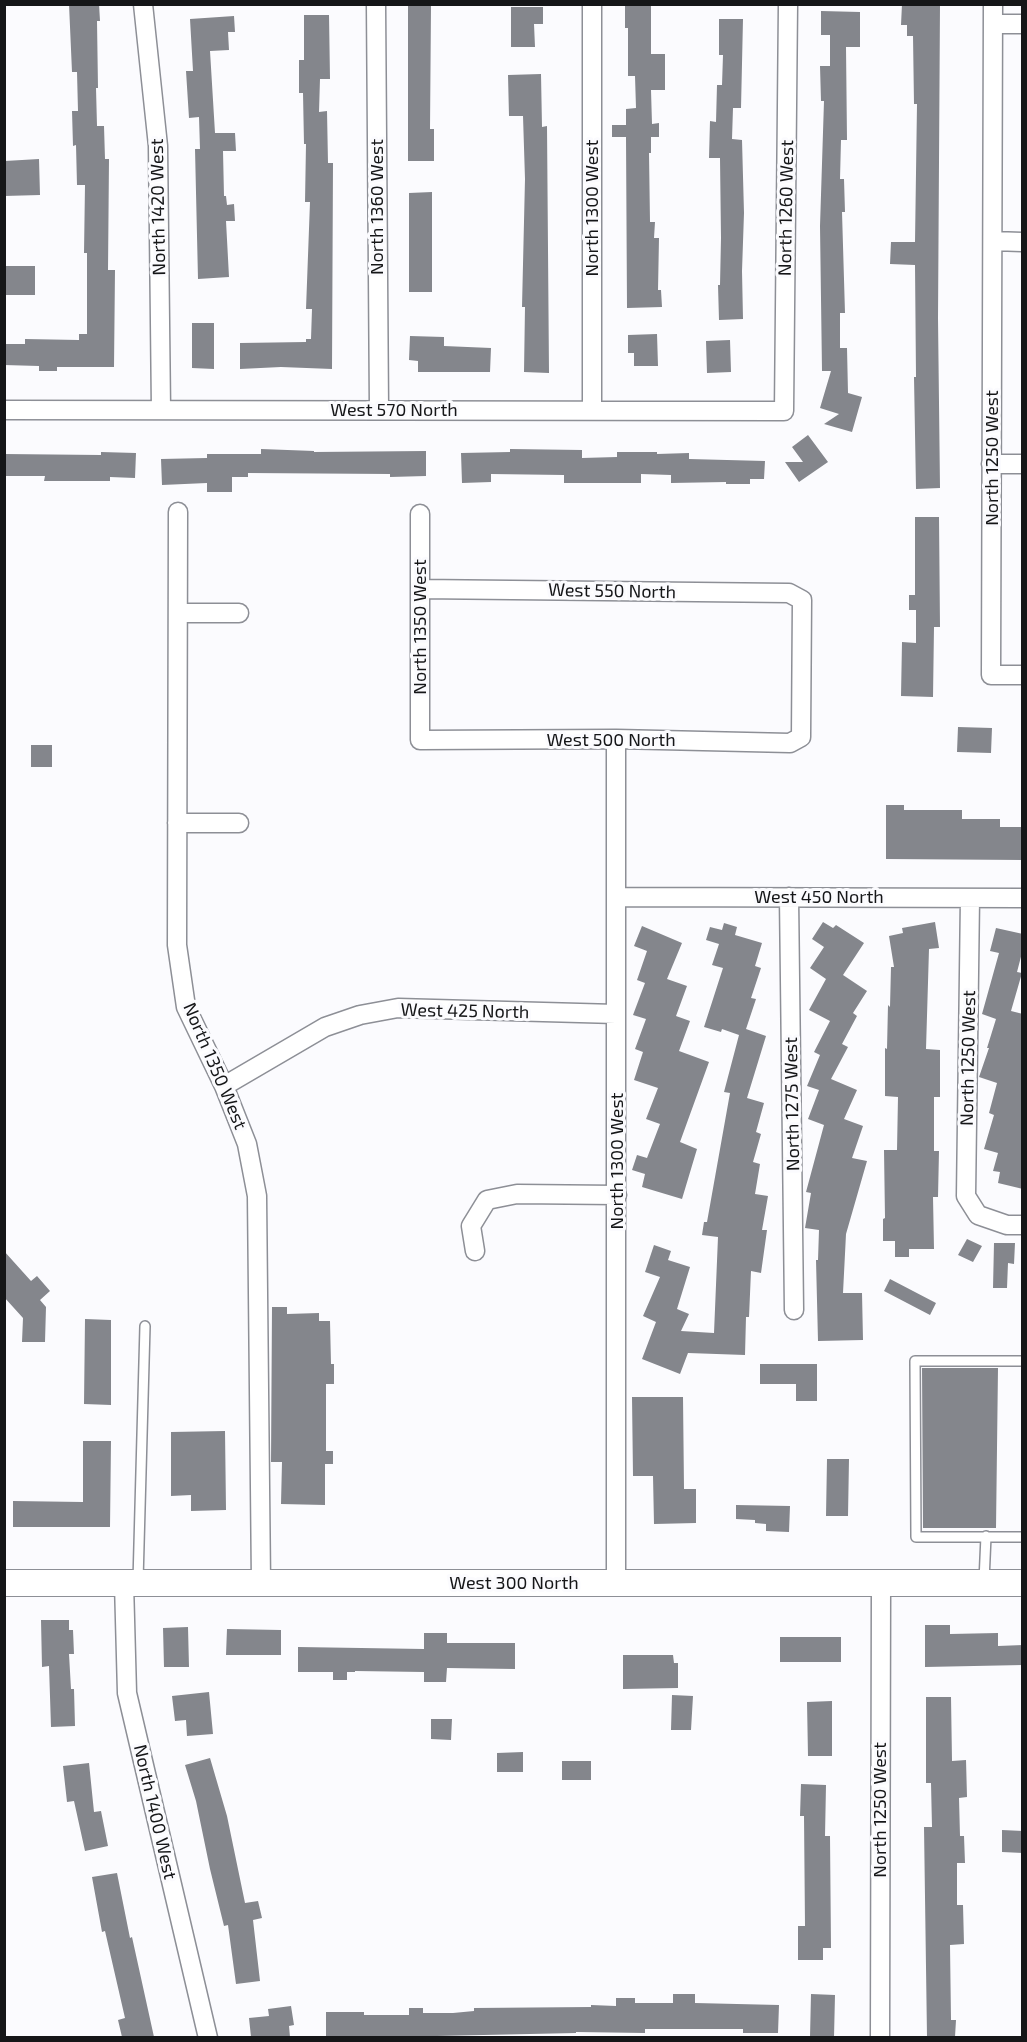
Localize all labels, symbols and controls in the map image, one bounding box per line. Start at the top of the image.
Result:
street label: North 1420 West [146,138,170,276]
street label: North 1360 West [366,139,388,275]
street label: North 1300 West [581,140,603,276]
street label: North 1260 West [774,140,798,276]
street label: North 1250 West [981,390,1003,526]
street label: West 570 North [330,399,458,421]
street label: North 1350 West [409,559,431,695]
street label: West 550 North [548,579,676,603]
street label: West 500 North [546,729,676,751]
street label: West 450 North [754,886,884,908]
street label: North 1250 West [956,990,980,1126]
street label: North 1350 West [179,999,251,1133]
street label: West 425 North [400,999,530,1023]
street label: North 1275 West [780,1037,804,1171]
street label: North 1300 West [606,1093,628,1229]
street label: West 300 North [449,1572,579,1594]
street label: North 1400 West [129,1742,181,1882]
street label: North 1250 West [869,1742,891,1878]

